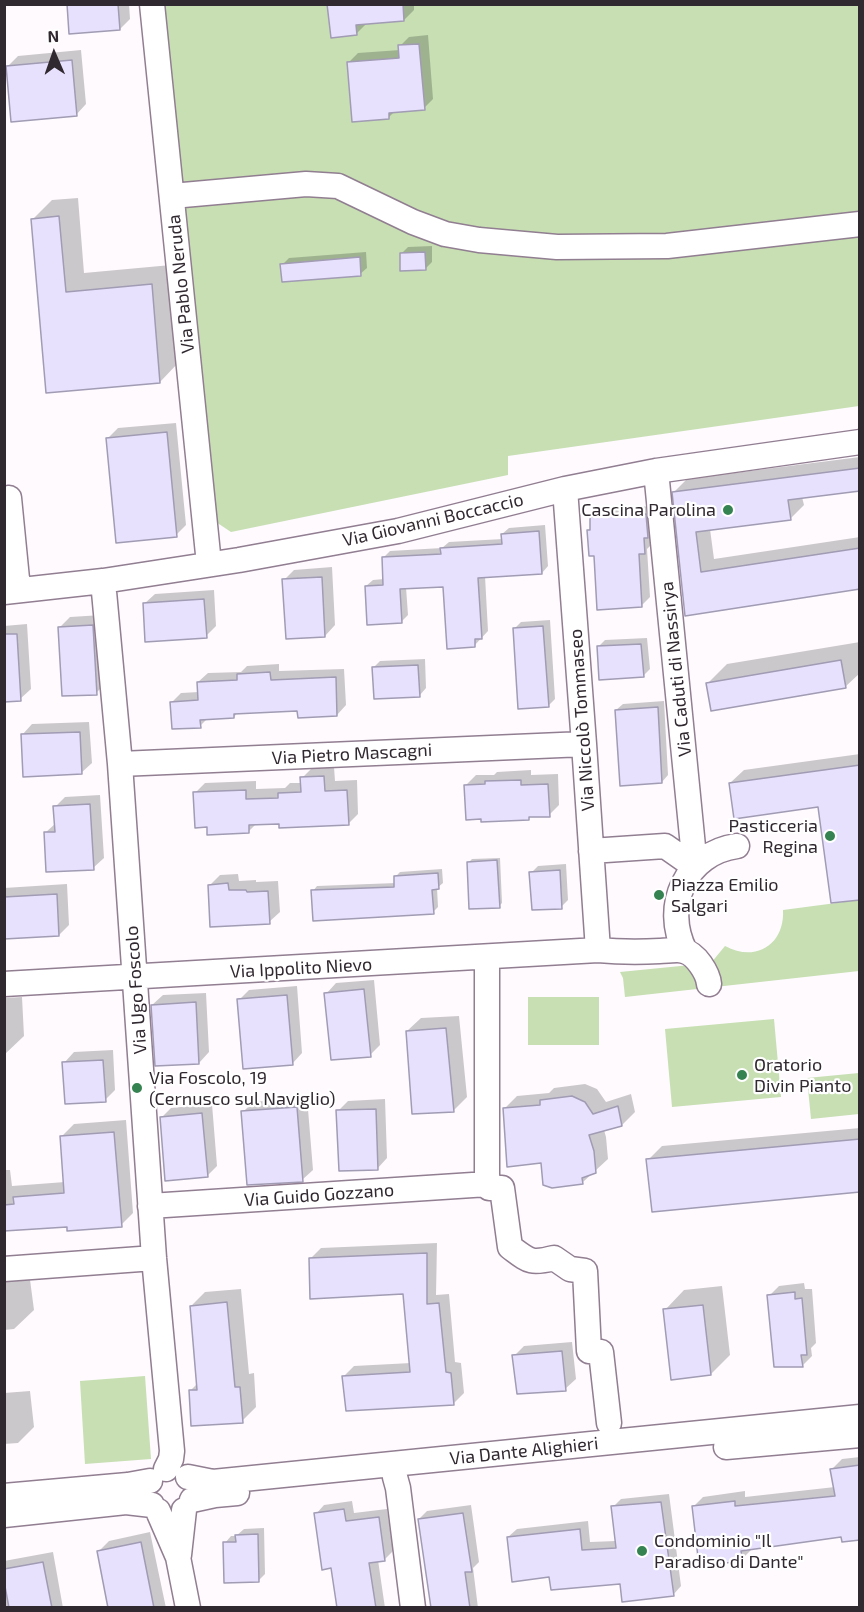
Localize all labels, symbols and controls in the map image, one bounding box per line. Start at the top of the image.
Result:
north arrow [24,24,84,84]
text: N [47,26,59,45]
street label: Via Pablo Neruda [163,213,199,355]
street label: Via Giovanni Boccaccio [341,489,525,551]
place label: Cascina Parolina [581,499,716,521]
marker: Cascina Parolina [721,503,735,517]
street label: Via Caduti di Nassirya [656,580,696,758]
street label: Via Niccolò Tommaseo [565,628,599,812]
street label: Via Pietro Mascagni [271,739,433,769]
place label: Pasticceria Regina [729,815,818,858]
marker: Pasticceria Regina [823,829,837,843]
place label: Piazza Emilio Salgari [671,874,779,916]
marker: Piazza Emilio Salgari [652,888,666,902]
street label: Via Ugo Foscolo [121,925,151,1055]
street label: Via Ippolito Nievo [229,953,373,983]
place label: Oratorio Divin Pianto [754,1054,851,1096]
place label: Via Foscolo, 19 (Cernusco sul Naviglio) [149,1067,335,1110]
marker: Oratorio Divin Pianto [735,1068,749,1082]
marker: Via Foscolo, 19 (Cernusco sul Naviglio) [130,1081,144,1095]
street label: Via Guido Gozzano [243,1179,395,1211]
street label: Via Dante Alighieri [449,1432,599,1470]
place label: Condominio "Il Paradiso di Dante" [654,1530,804,1572]
marker: Condominio "Il Paradiso di Dante" [635,1544,649,1558]

